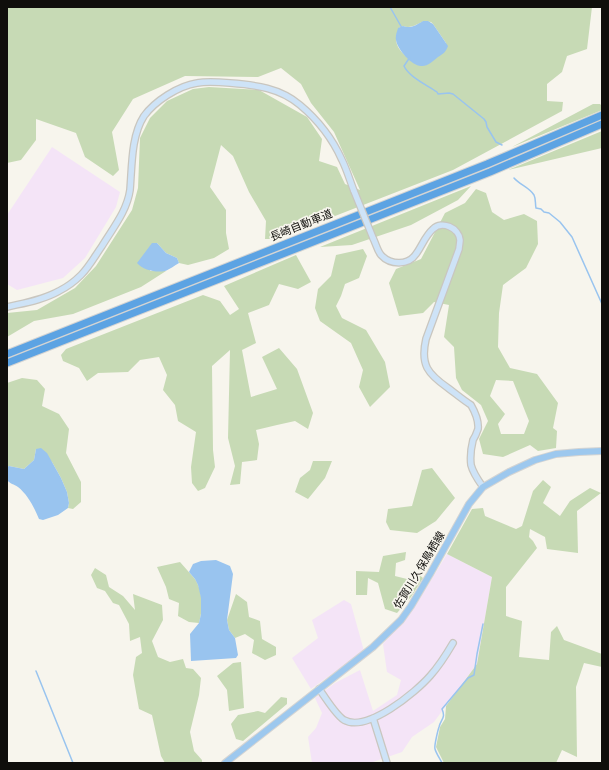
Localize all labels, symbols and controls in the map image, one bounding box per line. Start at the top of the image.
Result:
street label: 長崎自動車道 [268,207,334,244]
street label: 佐賀川久保鳥栖線 [391,529,448,611]

